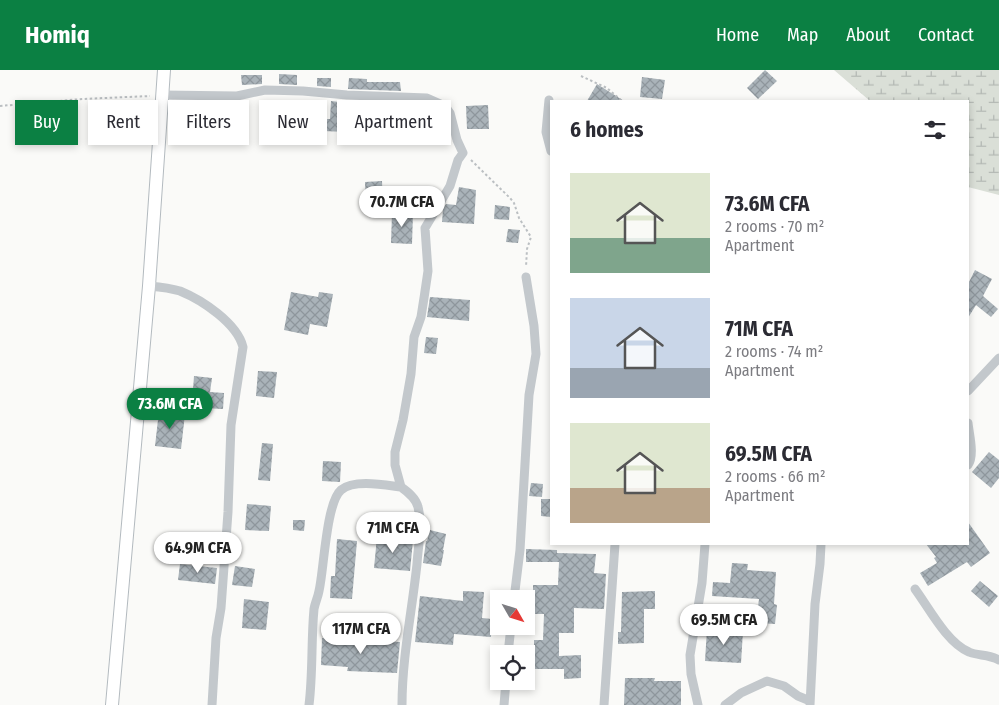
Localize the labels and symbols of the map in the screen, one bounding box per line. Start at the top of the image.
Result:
pin: 70.7M CFA [345,186,459,228]
pin: 73.6M CFA [113,388,227,430]
pin: 71M CFA [347,512,439,554]
pin: 64.9M CFA [141,532,255,574]
north arrow [490,590,535,635]
pin: 69.5M CFA [667,604,781,646]
pin: 117M CFA [309,612,413,655]

